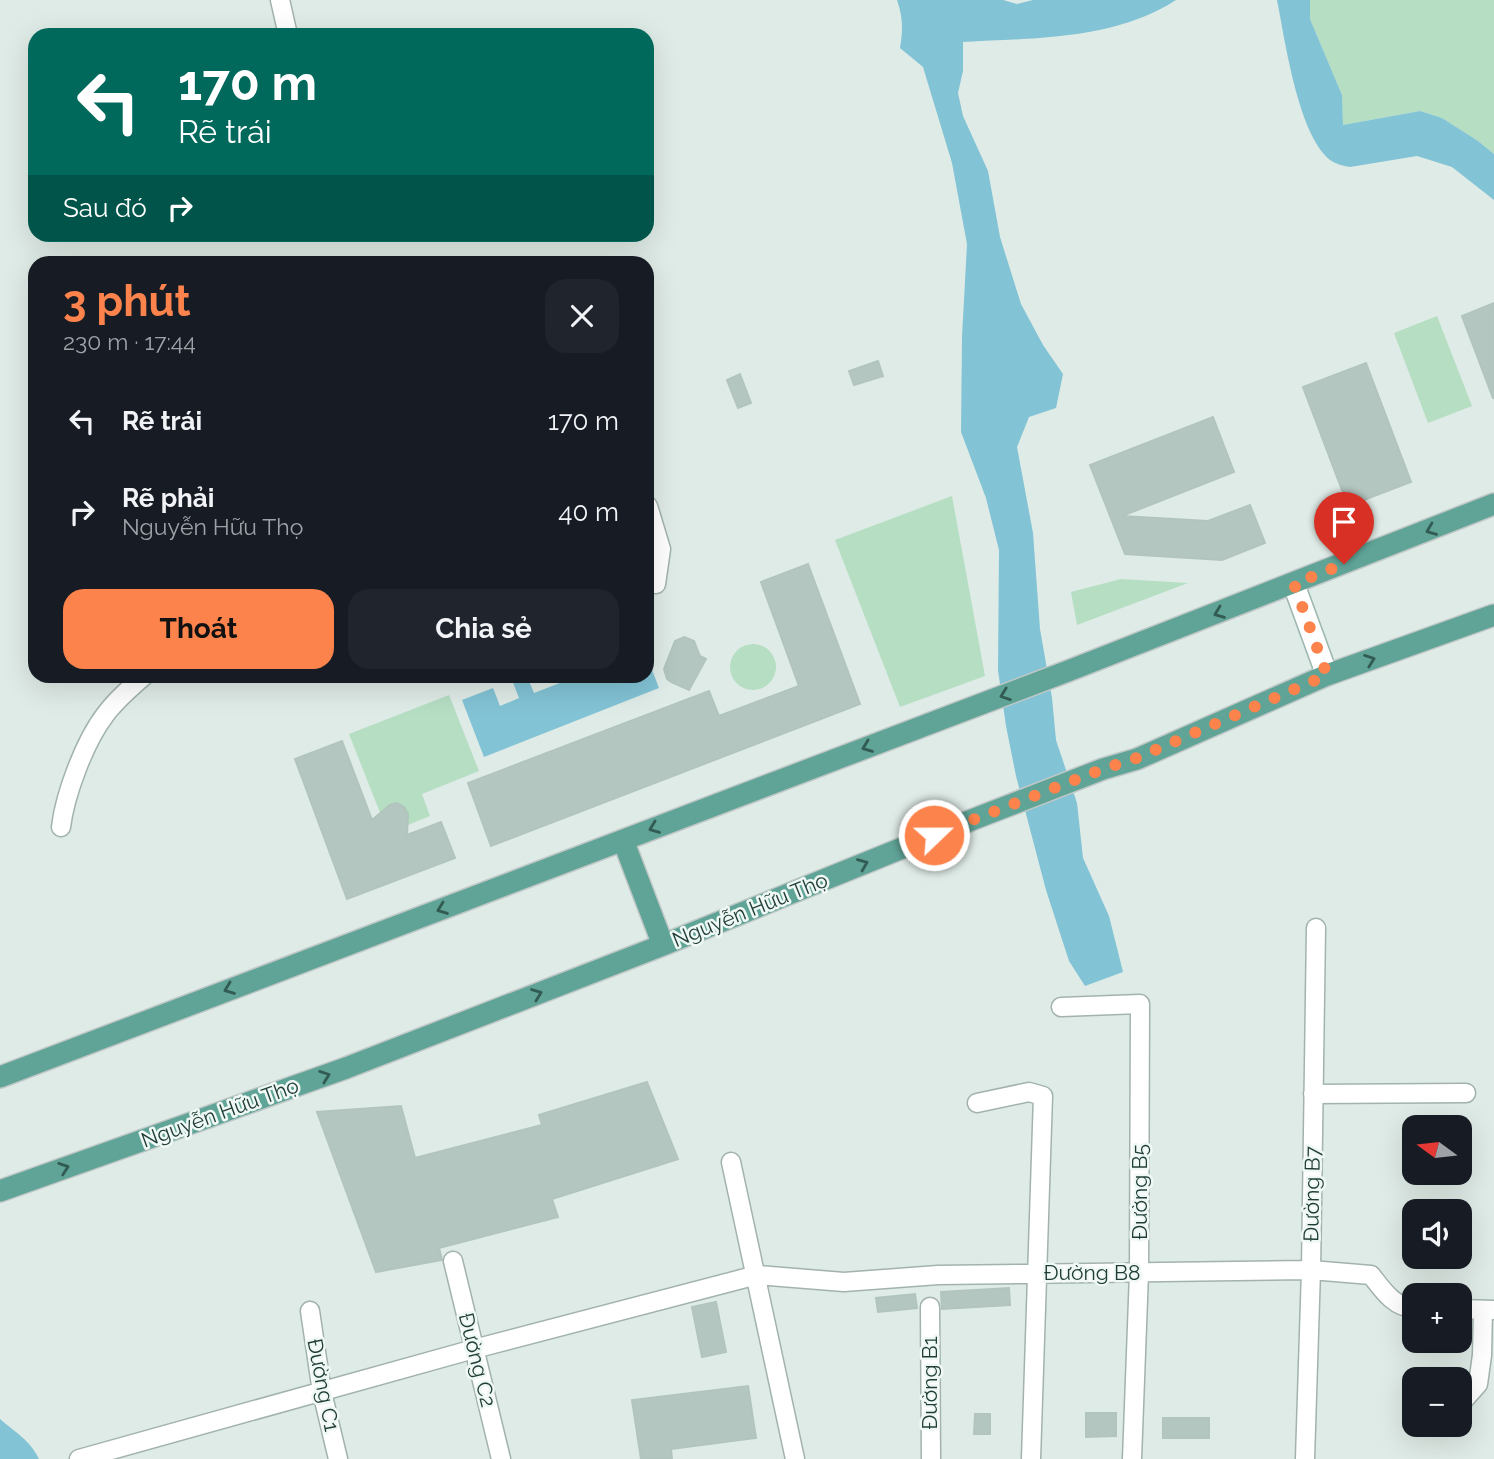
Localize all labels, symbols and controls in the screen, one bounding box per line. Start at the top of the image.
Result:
text: 170 m [178,54,317,111]
icon: left [63,56,154,147]
text: Rẽ trái [178,113,272,150]
icon: right [161,189,199,227]
text: Sau đó [63,193,147,223]
text: 3 phút [63,277,191,326]
button: close [545,279,619,353]
text: 230 m · 17:44 [63,328,196,355]
icon: left [63,402,101,440]
text: Rẽ trái [122,406,202,436]
text: 170 m [548,406,619,436]
text: Rẽ phải [122,483,214,513]
pin [1314,492,1374,564]
icon: right [63,493,101,531]
text: 40 m [558,497,619,527]
icon: arrive [1325,503,1363,541]
text: Nguyễn Hữu Thọ [122,513,303,540]
one-way arrow [1425,521,1437,535]
button: Thoát [63,589,334,669]
button: Chia sẻ [348,589,619,669]
one-way arrow [1214,605,1226,619]
one-way arrow [1363,654,1375,668]
one-way arrow [999,686,1011,700]
one-way arrow [861,738,873,752]
position arrow [897,798,971,872]
one-way arrow [649,820,661,834]
one-way arrow [855,858,868,872]
street label: Nguyễn Hữu Thọ [668,867,831,952]
one-way arrow [436,900,448,914]
one-way arrow [223,981,235,995]
one-way arrow [531,988,543,1002]
one-way arrow [318,1070,330,1084]
street label: Nguyễn Hữu Thọ [138,1072,302,1153]
north arrow [1402,1115,1472,1185]
map controls [1402,1115,1472,1437]
street label: Đường B5 [1127,1144,1152,1240]
street label: Đường B7 [1298,1145,1325,1242]
one-way arrow [58,1162,70,1176]
button: sound [1402,1199,1472,1269]
street label: Đường B8 [1043,1260,1141,1285]
button: + [1402,1283,1472,1353]
street label: Đường C2 [454,1310,501,1409]
street label: Đường C1 [302,1336,345,1433]
street label: Đường B1 [917,1336,942,1430]
button: − [1402,1367,1472,1437]

